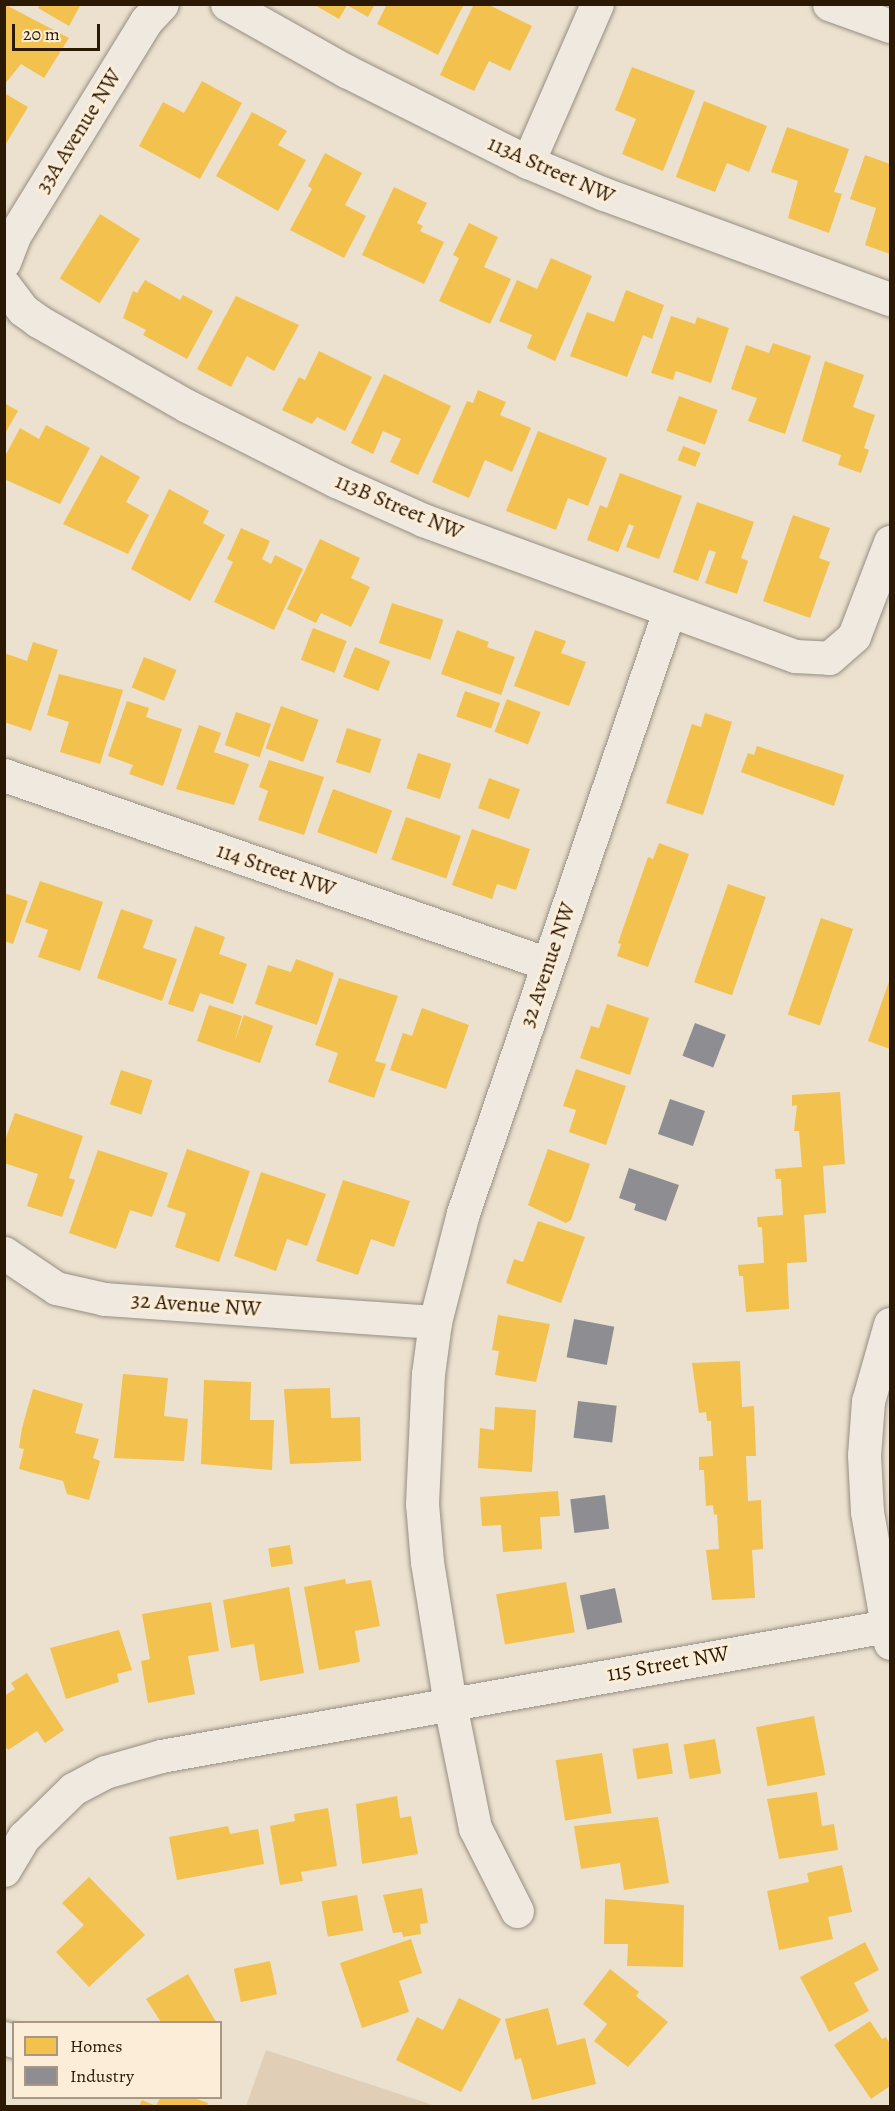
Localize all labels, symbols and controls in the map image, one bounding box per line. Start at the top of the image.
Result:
scale bar [15,12,104,50]
text: 20 m [23,22,60,46]
street label: 33A Avenue NW [30,64,128,198]
street label: 113A Street NW [483,130,619,210]
street label: 113B Street NW [331,468,467,546]
street label: 114 Street NW [213,837,339,903]
street label: 32 Avenue NW [514,899,582,1031]
street label: 32 Avenue NW [130,1287,262,1323]
street label: 115 Street NW [605,1640,731,1688]
legend [12,2021,222,2099]
text: Homes [70,2034,122,2058]
text: Industry [70,2064,134,2088]

